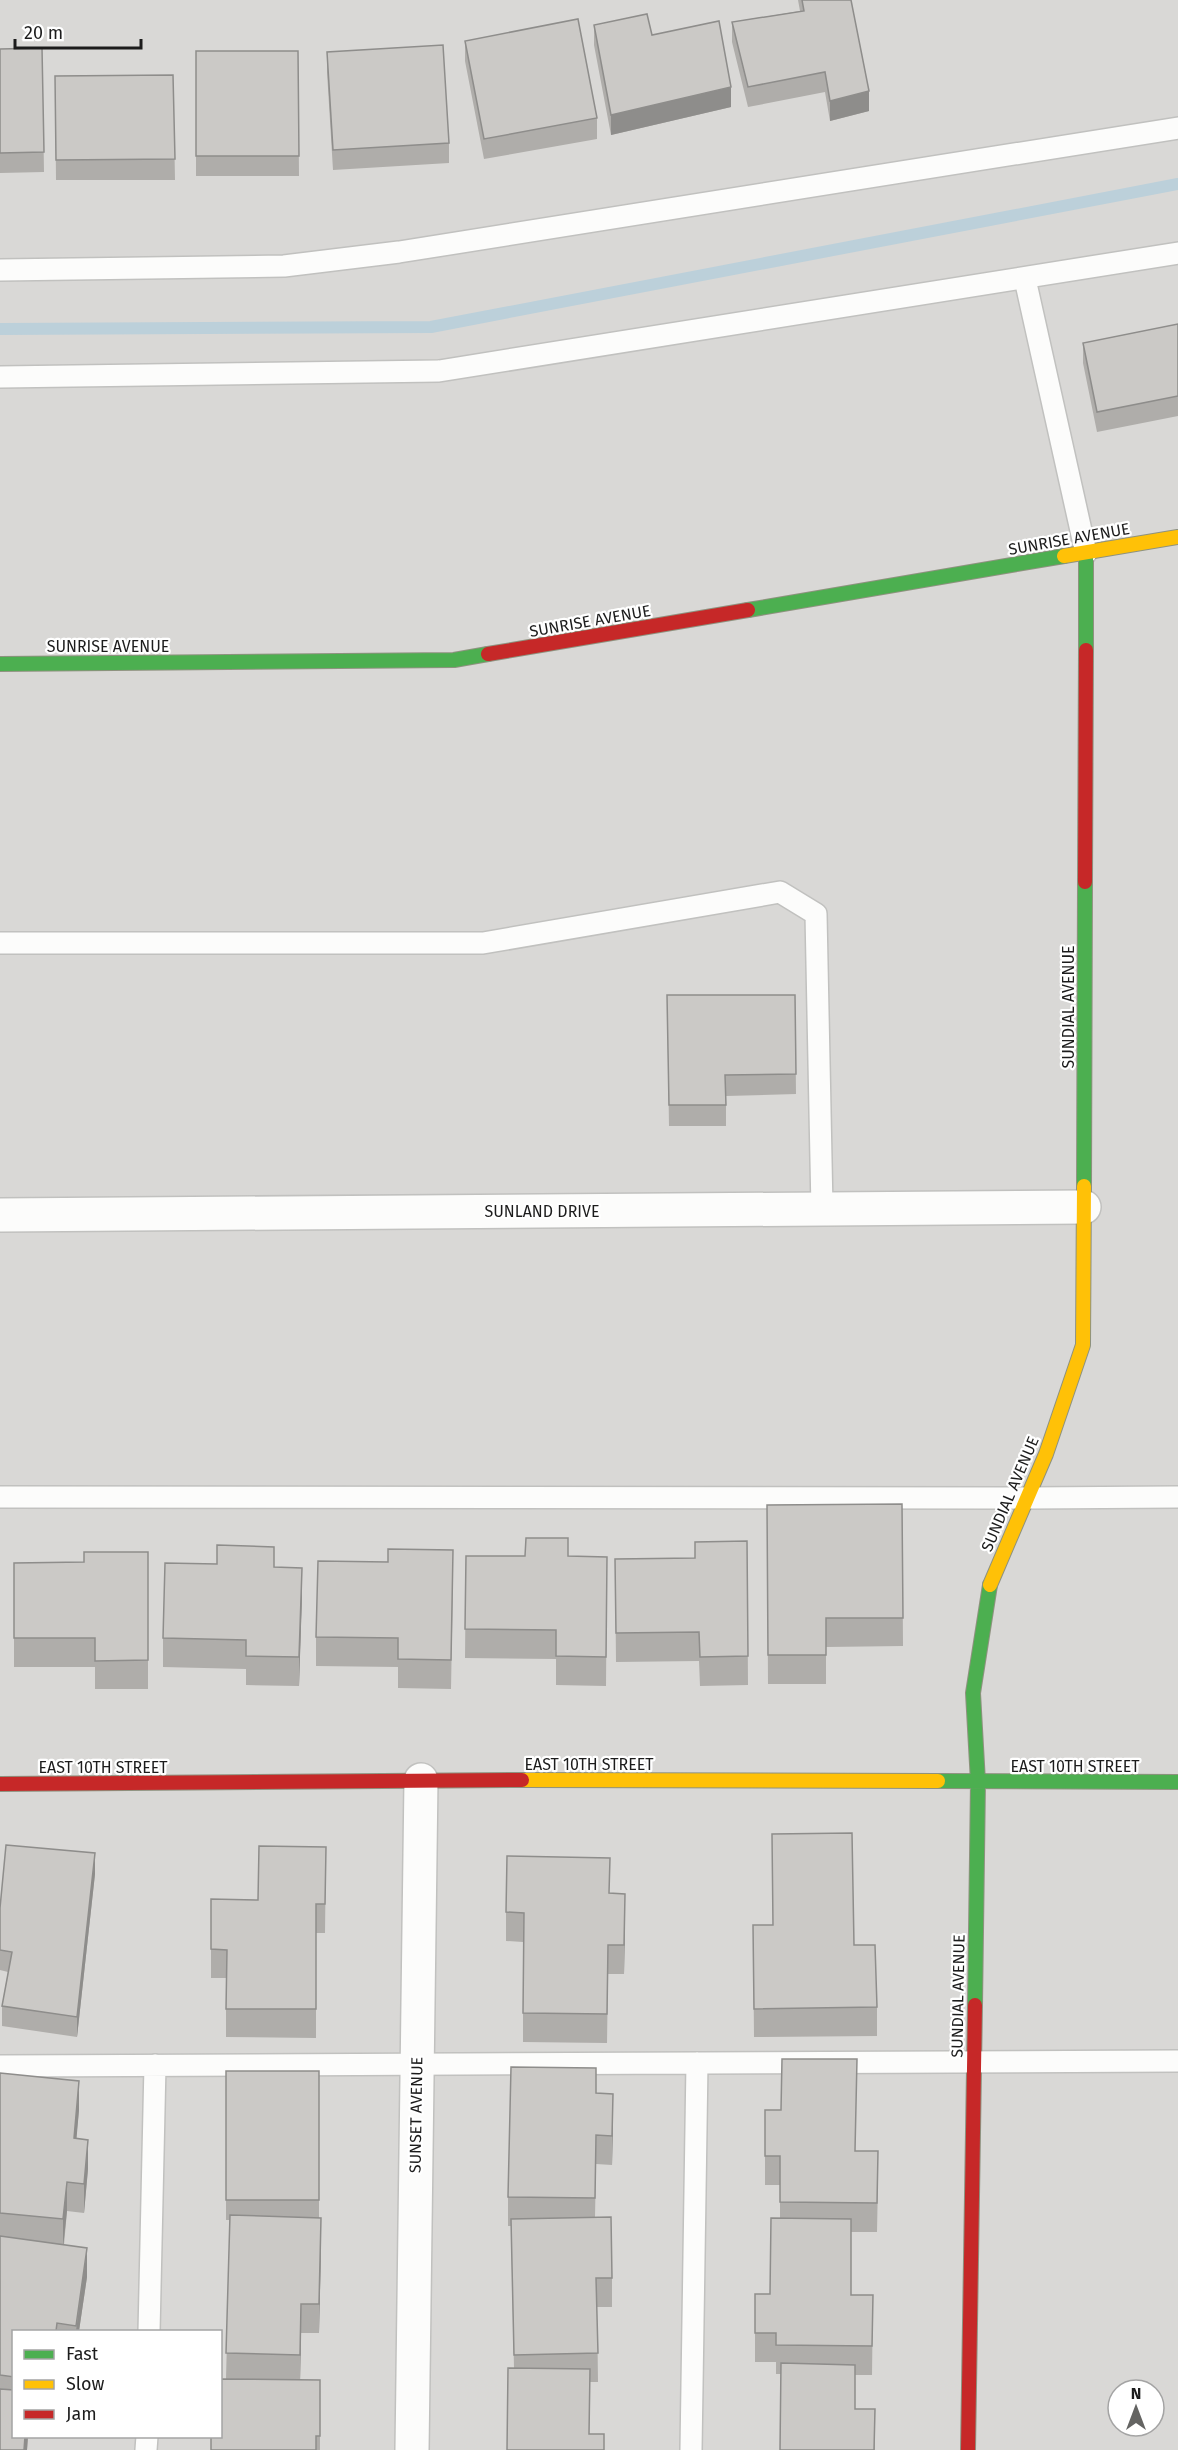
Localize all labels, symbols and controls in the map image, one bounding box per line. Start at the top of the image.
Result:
scale bar [15,12,141,50]
text: 20 m [24,22,63,44]
street label: SUNRISE AVENUE [1007,519,1131,559]
street label: SUNRISE AVENUE [528,601,652,641]
street label: SUNRISE AVENUE [47,637,169,656]
street label: SUNDIAL AVENUE [1059,945,1078,1069]
street label: SUNLAND DRIVE [484,1202,600,1221]
street label: SUNDIAL AVENUE [977,1434,1043,1554]
street label: EAST 10TH STREET [524,1755,654,1774]
street label: EAST 10TH STREET [1010,1757,1140,1776]
street label: EAST 10TH STREET [38,1758,168,1777]
street label: SUNDIAL AVENUE [947,1934,969,2058]
street label: SUNSET AVENUE [405,2057,427,2173]
legend [12,2330,222,2438]
text: Fast [66,2343,99,2365]
text: Slow [66,2373,105,2395]
north arrow [1106,2378,1166,2438]
text: N [1131,2384,1141,2403]
text: Jam [66,2403,97,2425]

